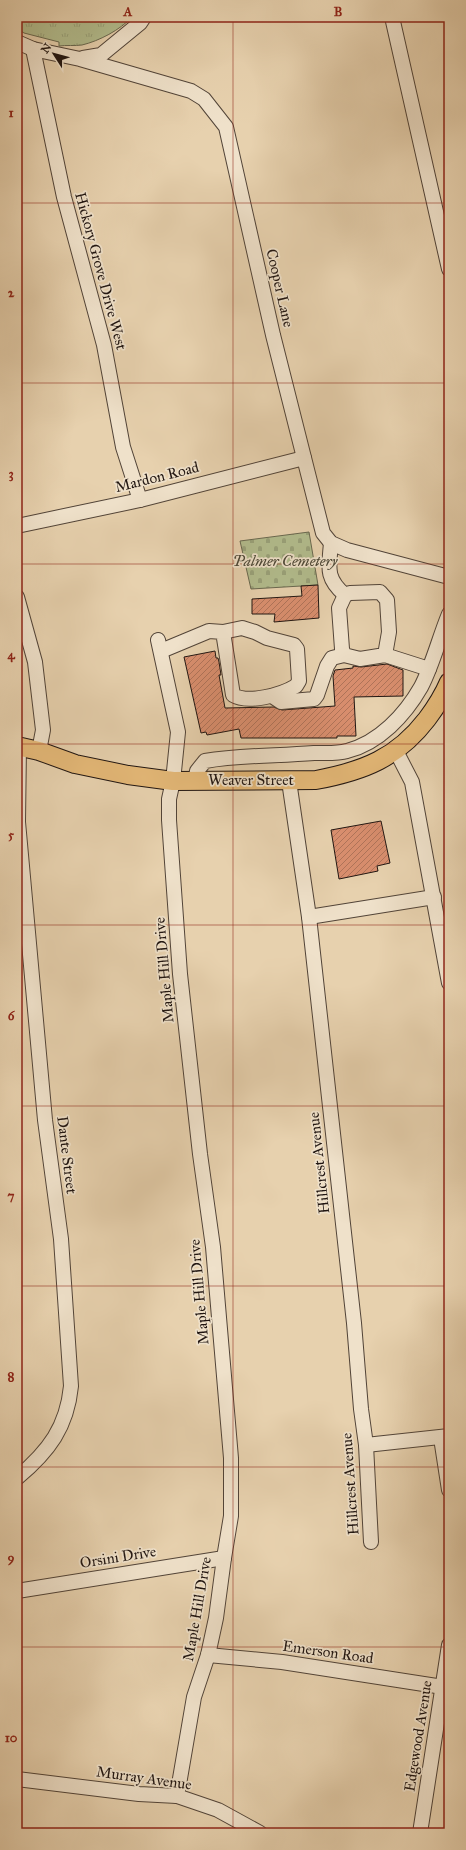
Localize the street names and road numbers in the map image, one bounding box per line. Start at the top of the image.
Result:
street label: Hickory Grove Drive West [71,190,131,353]
street label: Cooper Lane [262,247,298,329]
street label: Mardon Road [113,458,201,496]
street label: Weaver Street [208,771,294,789]
street label: Maple Hill Drive [150,917,178,1023]
street label: Hillcrest Avenue [305,1111,333,1215]
street label: Dante Street [53,1115,81,1196]
street label: Maple Hill Drive [185,1239,213,1345]
street label: Hillcrest Avenue [337,1432,363,1536]
street label: Orsini Drive [79,1542,157,1572]
street label: Maple Hill Drive [179,1555,215,1663]
street label: Emerson Road [281,1637,375,1667]
street label: Edgewood Avenue [400,1679,436,1793]
street label: Murray Avenue [95,1762,193,1794]

